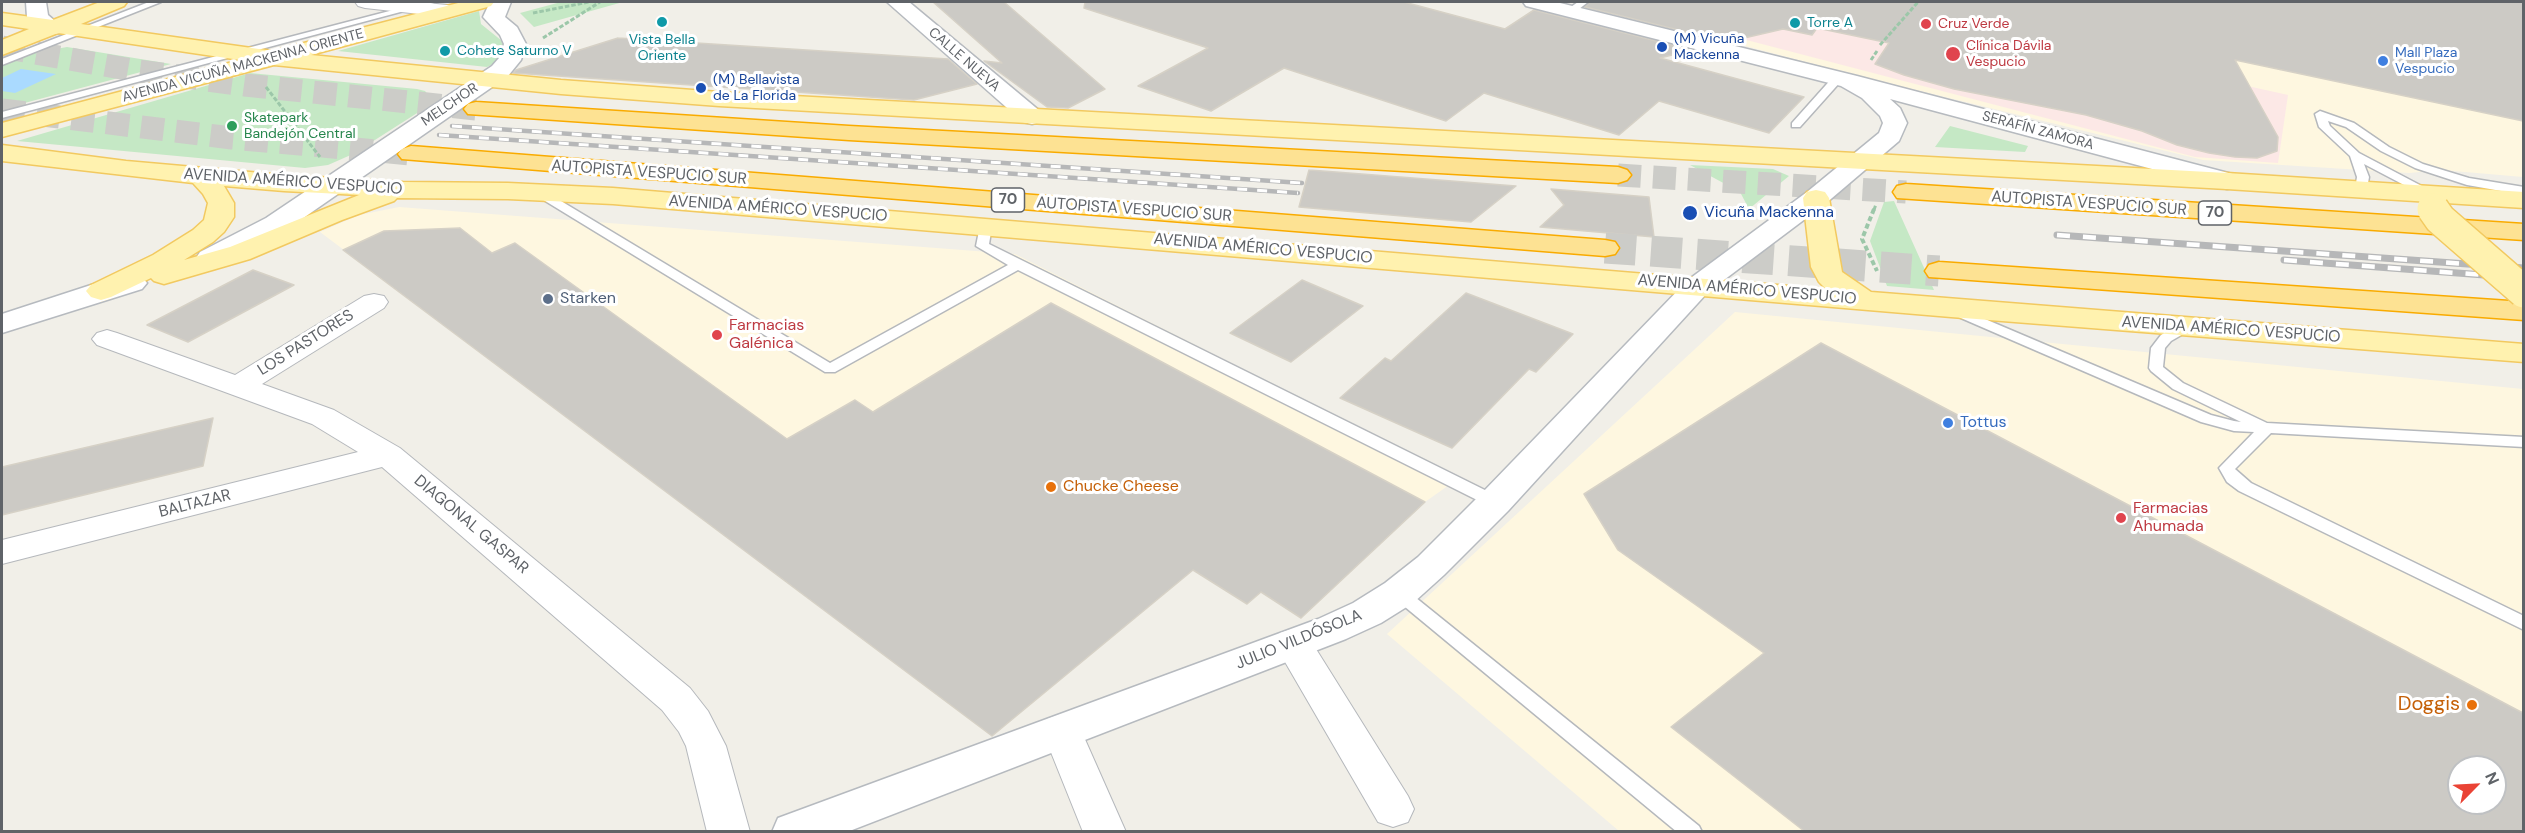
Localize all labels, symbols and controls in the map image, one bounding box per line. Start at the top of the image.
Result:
marker: Vista Bella Oriente [655,15,669,29]
place label: Torre A [1807,15,1853,31]
marker: Torre A [1788,16,1802,30]
place label: Cruz Verde [1938,16,2009,32]
marker: Cruz Verde [1919,17,1933,31]
street label: CALLE NUEVA [925,24,1003,96]
street label: AVENIDA VICUÑA MACKENNA ORIENTE [120,26,366,106]
place label: (M) Vicuña Mackenna [1674,31,1744,63]
place label: Vista Bella Oriente [629,32,695,64]
place label: Clínica Dávila Vespucio [1966,38,2051,70]
marker: (M) Vicuña Mackenna [1655,40,1669,54]
place label: Cohete Saturno V [457,43,572,59]
marker: Cohete Saturno V [438,44,452,58]
marker: Clínica Dávila Vespucio [1944,45,1962,63]
place label: Mall Plaza Vespucio [2395,45,2457,78]
marker: Mall Plaza Vespucio [2376,54,2390,68]
place label: (M) Bellavista de La Florida [713,72,799,104]
street label: MELCHOR [418,80,482,130]
marker: (M) Bellavista de La Florida [694,81,708,95]
street label: SERAFÍN ZAMORA [1980,108,2096,154]
place label: Skatepark Bandejón Central [244,110,356,142]
marker: Skatepark Bandejón Central [225,119,239,133]
street label: AUTOPISTA VESPUCIO SUR [551,157,747,189]
street label: AVENIDA AMÉRICO VESPUCIO [183,165,403,199]
road number: 70 [992,188,1024,212]
street label: AUTOPISTA VESPUCIO SUR [1991,188,2187,220]
street label: AVENIDA AMÉRICO VESPUCIO [668,192,888,226]
street label: AUTOPISTA VESPUCIO SUR [1036,194,1232,226]
road number: 70 [2198,201,2232,225]
place label: Vicuña Mackenna [1704,203,1834,223]
marker: Vicuña Mackenna [1681,204,1699,222]
street label: AVENIDA AMÉRICO VESPUCIO [1153,230,1373,268]
street label: AVENIDA AMÉRICO VESPUCIO [1637,271,1857,309]
place label: Starken [560,289,616,309]
marker: Starken [541,292,555,306]
street label: LOS PASTORES [255,306,357,380]
street label: AVENIDA AMÉRICO VESPUCIO [2121,313,2341,347]
place label: Farmacias Galénica [729,316,804,354]
marker: Farmacias Galénica [710,328,724,342]
place label: Tottus [1960,413,2006,433]
marker: Tottus [1941,416,1955,430]
street label: DIAGONAL GASPAR [410,471,532,579]
place label: Chucke Cheese [1063,477,1179,497]
marker: Chucke Cheese [1044,480,1058,494]
street label: BALTAZAR [157,486,233,522]
place label: Farmacias Ahumada [2133,499,2208,537]
marker: Farmacias Ahumada [2114,511,2128,525]
street label: JULIO VILDÓSOLA [1233,606,1365,674]
place label: Doggis [2398,693,2460,717]
marker: Doggis [2465,698,2479,712]
north arrow [2447,755,2507,815]
text: N [2480,769,2504,788]

